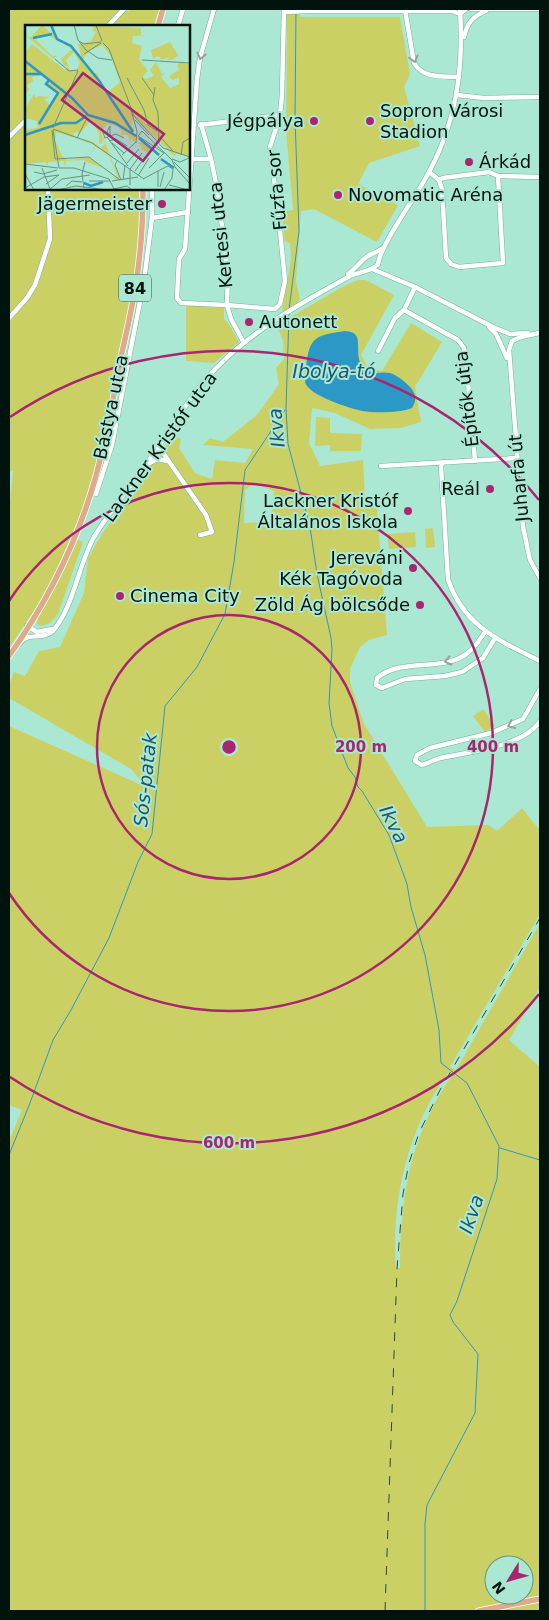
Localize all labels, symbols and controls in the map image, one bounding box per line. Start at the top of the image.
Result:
inset map [25,25,190,190]
one-way arrow [196,51,207,60]
one-way arrow [408,54,419,63]
place label: Sopron Városi Stadion [380,100,503,142]
place label: Jégpálya [226,110,304,131]
marker: Jégpálya [308,115,320,127]
marker: Sopron Városi Stadion [364,115,376,127]
street label: Fűzfa sor [262,148,290,231]
place label: Árkád [479,151,531,172]
marker: Árkád [463,156,475,168]
street label: Kertesi utca [204,181,237,289]
place label: Novomatic Aréna [348,184,503,205]
marker: Novomatic Aréna [332,189,344,201]
place label: Jägermeister [37,193,153,214]
marker: Jägermeister [156,198,168,210]
road number: 84 [119,274,151,302]
place label: Autonett [259,311,337,332]
marker: Autonett [243,316,255,328]
street label: Építők útja [450,350,483,448]
street label: Bástya utca [89,353,132,461]
water label: Ibolya-tó [292,360,376,382]
street label: Lackner Kristóf utca [98,368,221,526]
water label: Ikva [263,407,289,449]
street label: Juharfa út [504,433,533,524]
place label: Reál [441,478,480,499]
marker: Reál [484,483,496,495]
place label: Lackner Kristóf Általános Iskola [258,490,399,532]
marker: Lackner Kristóf Általános Iskola [402,505,414,517]
place label: Jereváni Kék Tagóvoda [279,547,403,589]
marker: Jereváni Kék Tagóvoda [407,562,419,574]
place label: Cinema City [130,585,240,606]
marker: Cinema City [114,590,126,602]
place label: Zöld Ág bölcsőde [255,594,410,615]
marker: Zöld Ág bölcsőde [414,599,426,611]
one-way arrow [443,655,452,666]
one-way arrow [507,719,516,730]
water label: Sós-patak [129,731,161,828]
centre of rings [220,738,238,756]
text: 200 m [335,738,387,756]
text: 400 m [467,738,519,756]
water label: Ikva [375,801,413,847]
text: 600 m [203,1134,255,1152]
water label: Ikva [454,1192,488,1236]
north arrow [484,1555,534,1605]
text: N [489,1578,509,1597]

